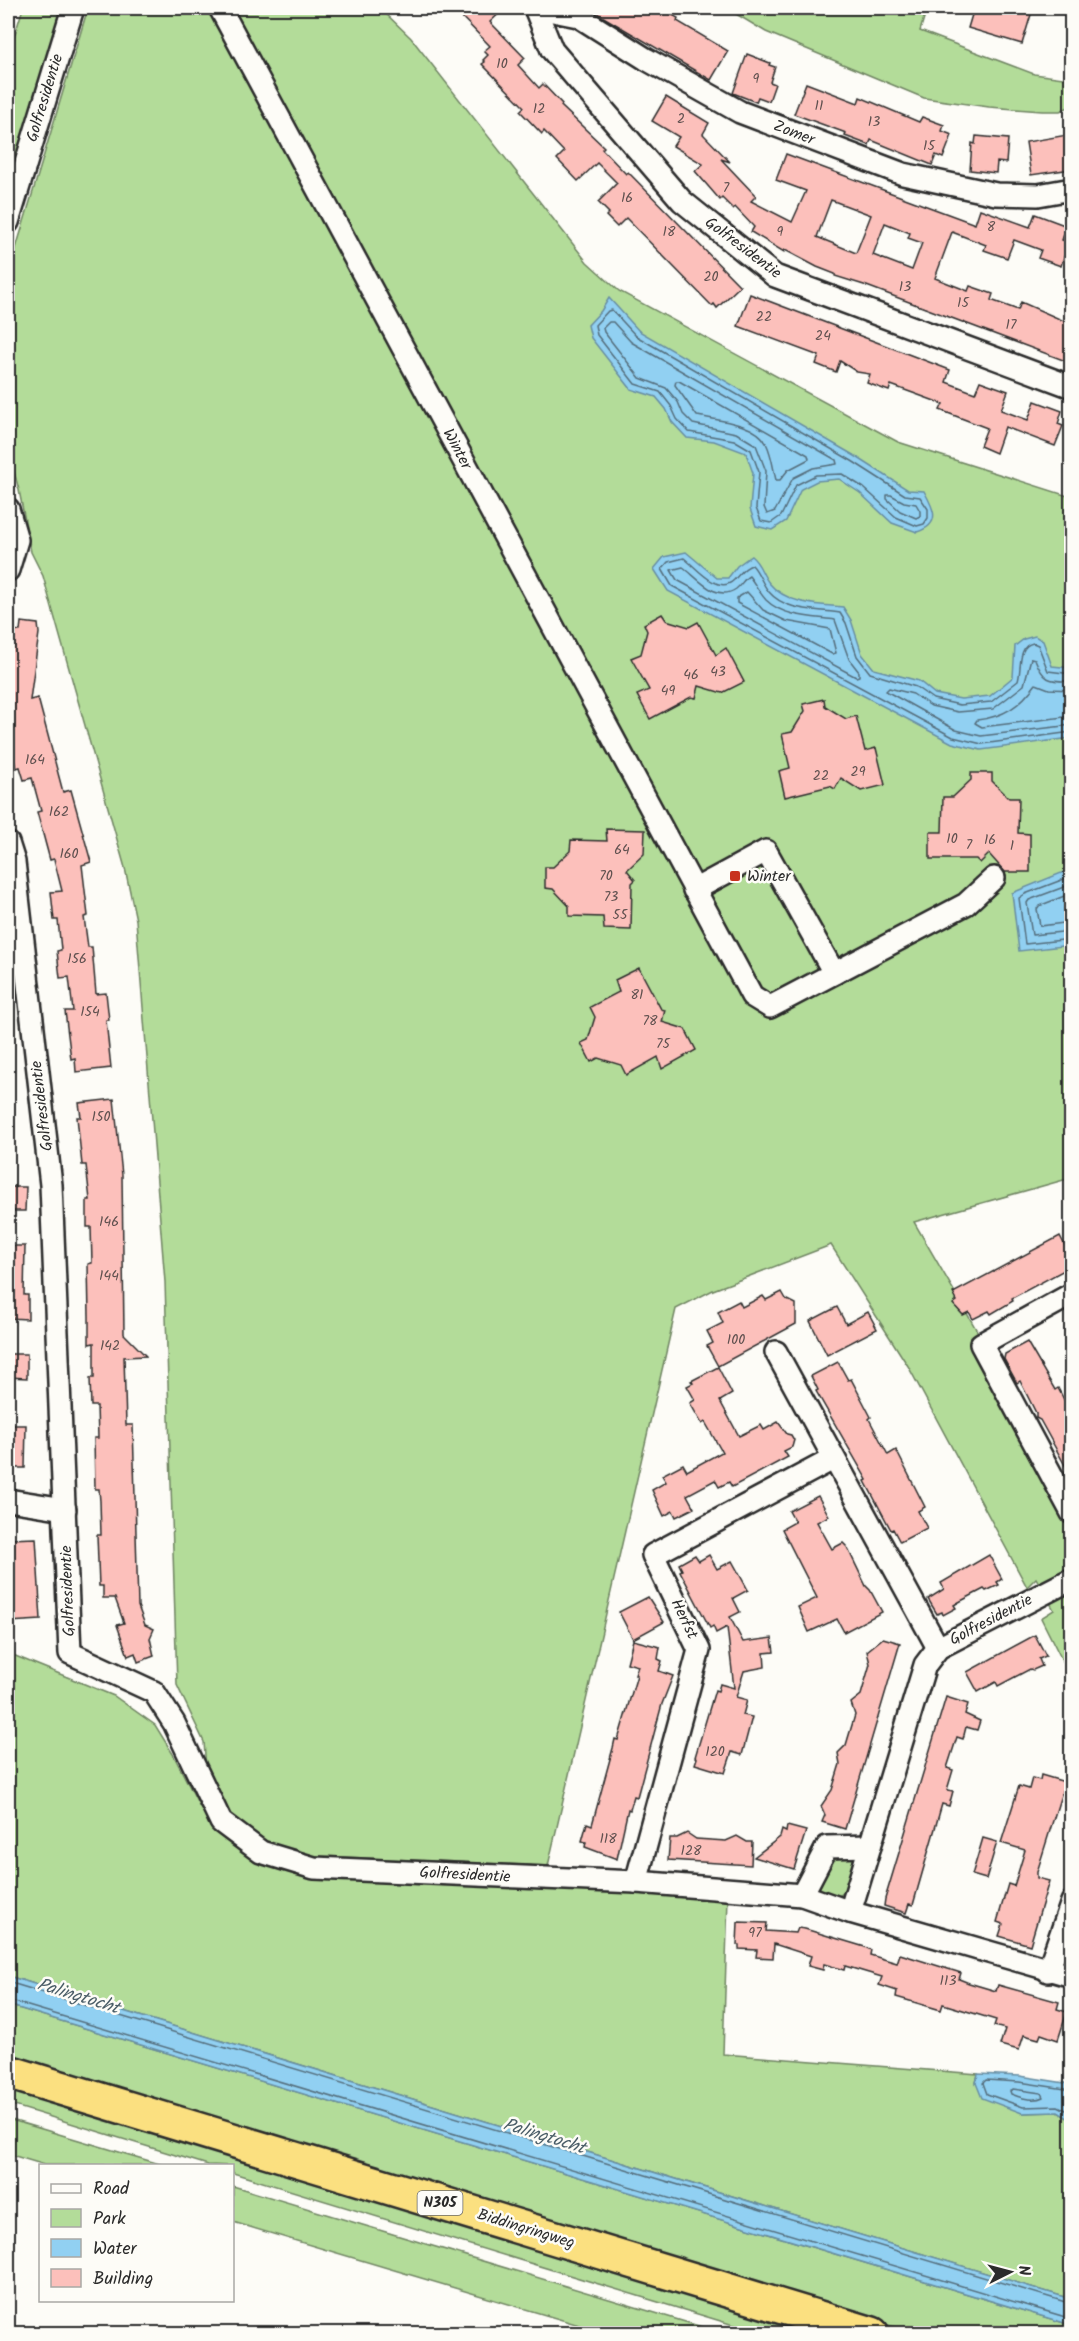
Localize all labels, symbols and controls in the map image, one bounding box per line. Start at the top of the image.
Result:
street label: Golfresidentie [20,51,70,145]
house number: 10 [496,53,508,75]
house number: 9 [753,68,760,90]
house number: 11 [815,95,823,117]
house number: 12 [533,98,545,120]
house number: 2 [677,108,685,130]
house number: 13 [868,111,880,133]
street label: Zomer [770,114,820,153]
house number: 15 [923,135,936,157]
house number: 7 [723,177,730,199]
house number: 16 [621,187,633,209]
street label: Golfresidentie [699,211,787,285]
house number: 8 [987,216,996,238]
house number: 18 [663,221,676,243]
house number: 9 [777,221,784,243]
house number: 20 [703,266,719,288]
house number: 13 [899,276,911,298]
house number: 15 [957,292,970,314]
house number: 22 [756,306,772,328]
house number: 17 [1006,314,1017,336]
house number: 24 [815,325,831,347]
street label: Winter [436,424,479,476]
house number: 43 [710,661,726,683]
house number: 46 [683,664,699,686]
house number: 49 [661,680,675,702]
house number: 164 [25,749,45,771]
house number: 29 [851,761,866,783]
house number: 22 [813,765,829,787]
house number: 162 [49,801,69,823]
house number: 10 [946,828,958,850]
house number: 16 [984,829,996,851]
house number: 7 [966,834,973,856]
house number: 1 [1010,835,1014,857]
house number: 64 [614,839,630,861]
house number: 160 [59,843,79,865]
place label: Winter [747,864,792,889]
house number: 70 [599,865,613,887]
marker: Winter [728,869,742,883]
house number: 73 [604,886,618,908]
house number: 55 [612,904,629,926]
house number: 156 [67,948,87,970]
house number: 81 [631,984,643,1006]
house number: 154 [80,1001,100,1023]
house number: 78 [643,1010,658,1032]
house number: 75 [656,1033,671,1055]
street label: Golfresidentie [24,1059,60,1153]
house number: 150 [92,1106,110,1128]
house number: 146 [99,1211,119,1233]
house number: 144 [99,1265,119,1287]
house number: 100 [727,1329,745,1351]
house number: 142 [100,1335,120,1357]
street label: Golfresidentie [54,1545,82,1637]
street label: Golfresidentie [945,1588,1037,1652]
street label: Herfst [664,1595,705,1644]
house number: 120 [705,1741,725,1763]
house number: 118 [599,1828,617,1850]
house number: 128 [681,1840,702,1862]
street label: Golfresidentie [419,1860,511,1890]
house number: 97 [748,1922,762,1944]
house number: 113 [940,1970,956,1992]
water label: Palingtocht [33,1971,126,2024]
water label: Palingtocht [499,2111,592,2164]
legend [39,2164,234,2302]
text: Road [93,2175,130,2204]
road number: N305 [418,2191,462,2215]
street label: Biddingringweg [474,2202,578,2256]
text: Park [93,2205,126,2234]
text: Water [93,2235,138,2264]
north arrow [980,2242,1040,2302]
text: N [1010,2264,1036,2277]
text: Building [93,2265,153,2294]

